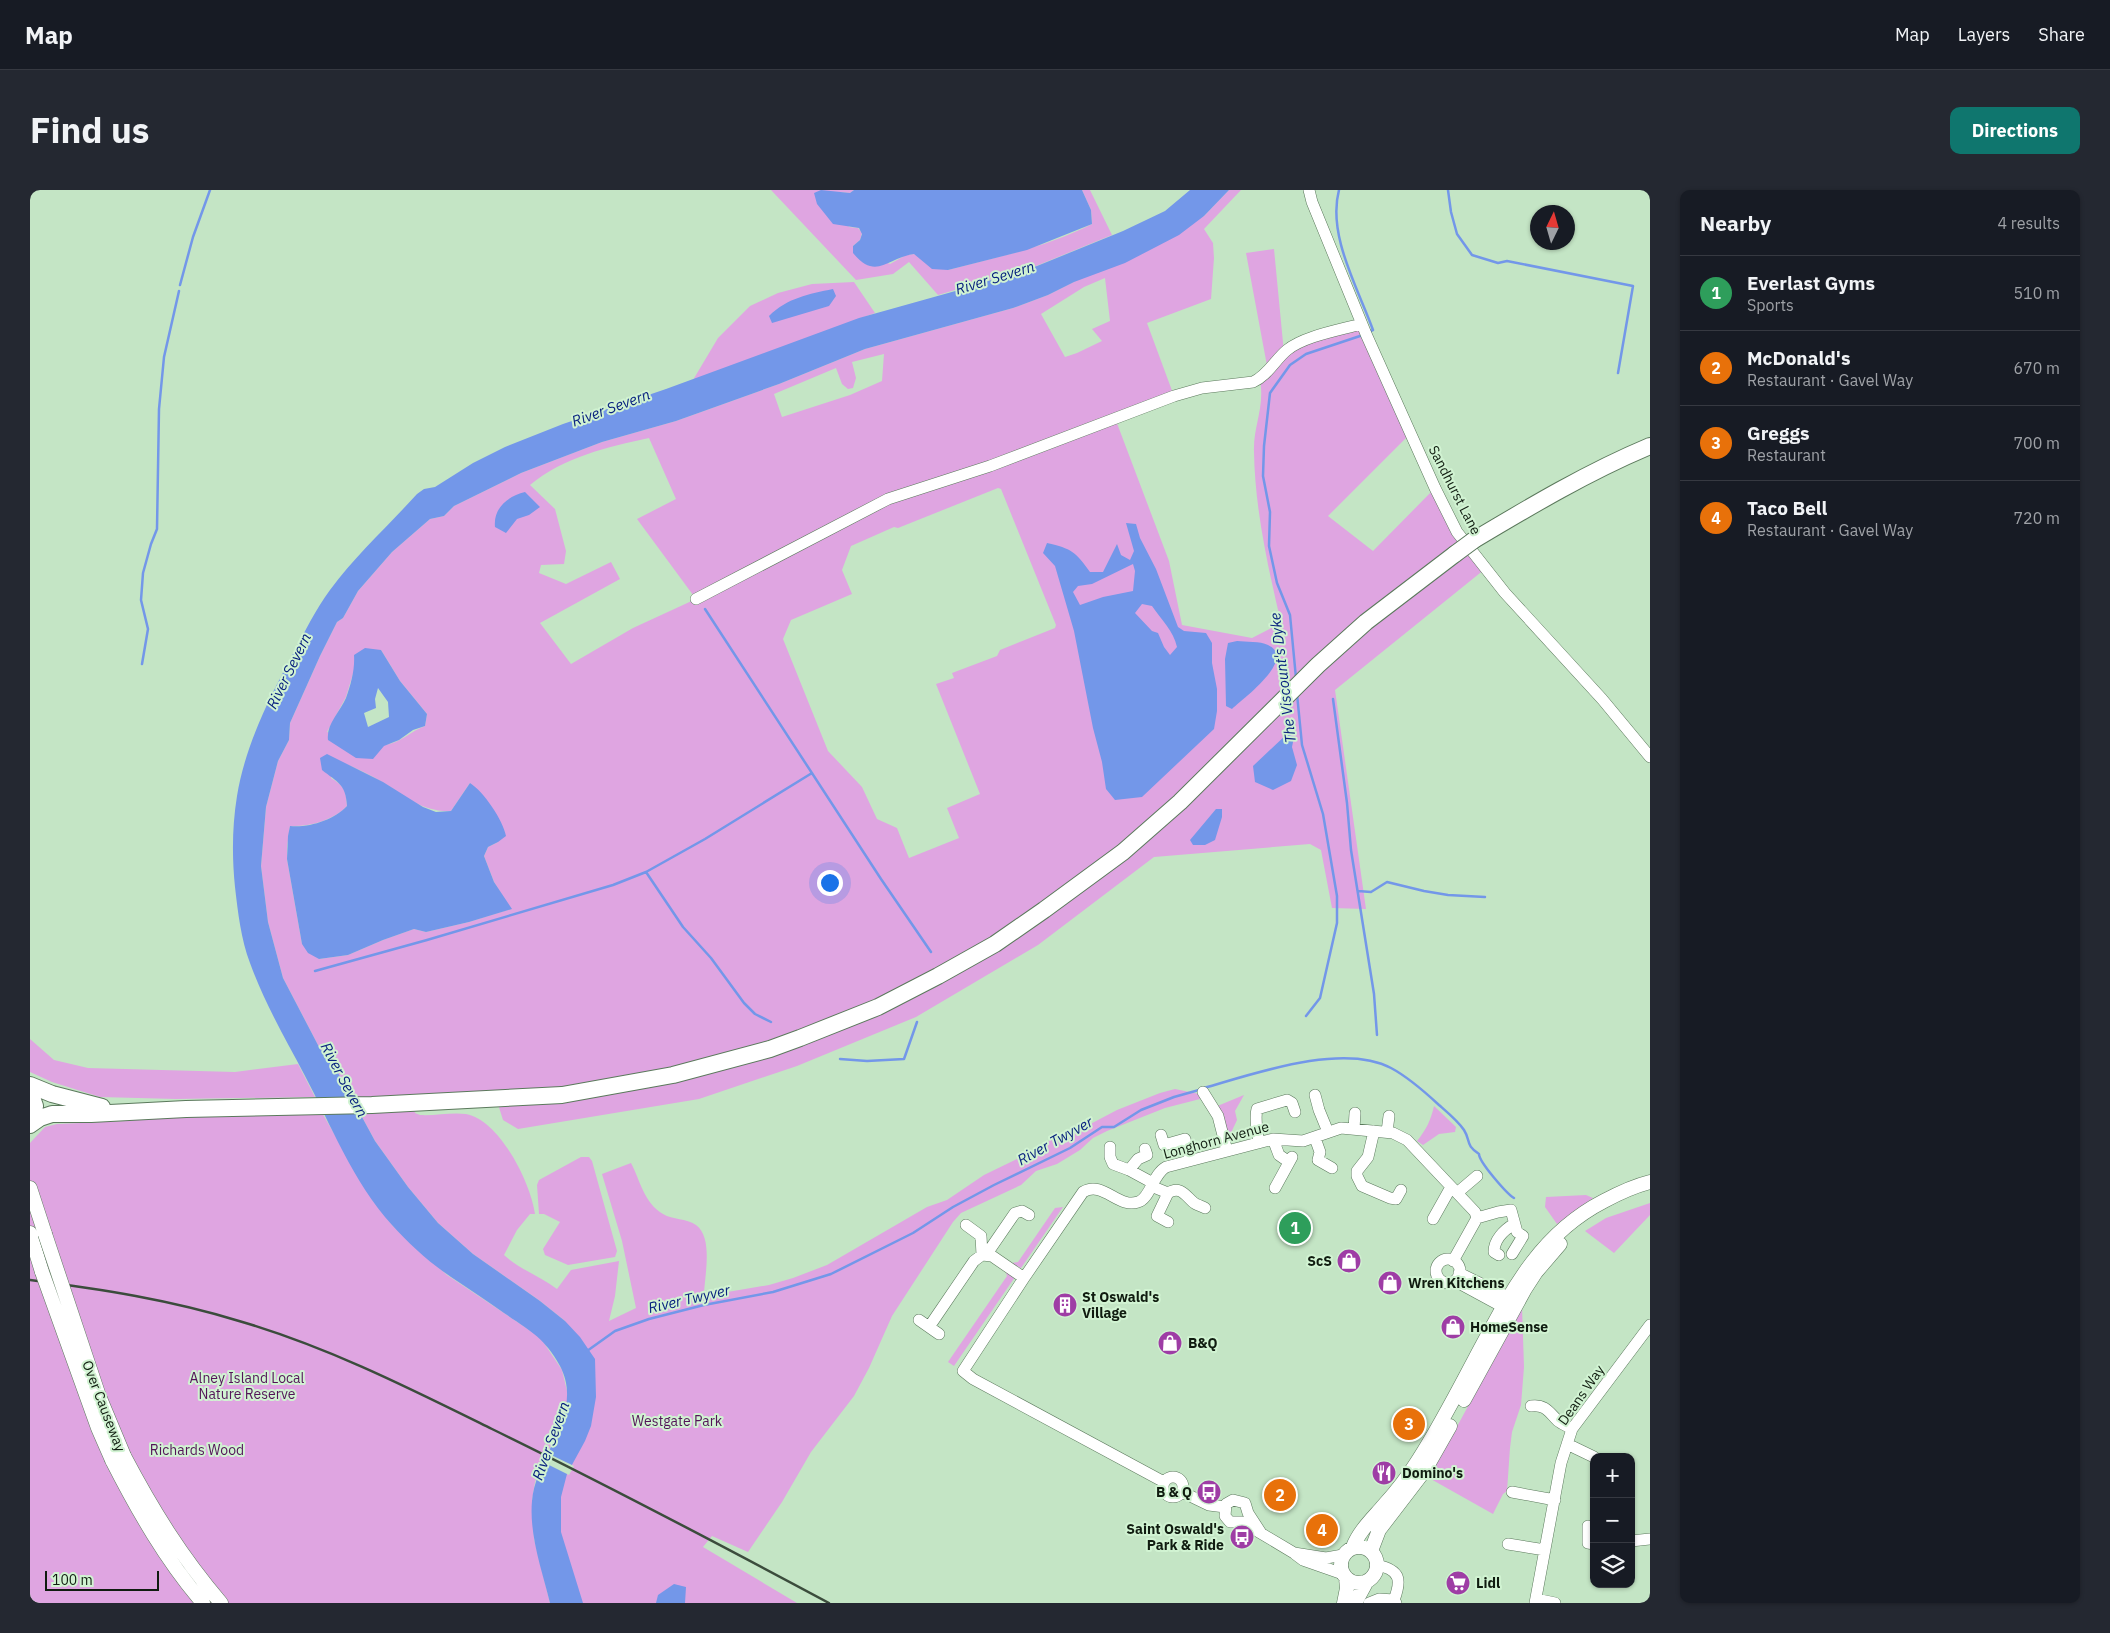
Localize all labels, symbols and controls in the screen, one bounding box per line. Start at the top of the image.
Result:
text: Map [25,19,73,51]
text: Map [1895,23,1930,46]
text: Layers [1958,23,2010,46]
text: Share [2038,23,2085,46]
text: Find us [30,107,149,153]
button: Directions [1950,107,2080,154]
north arrow [1530,205,1575,250]
text: Nearby [1700,209,1771,237]
text: 4 results [1997,213,2060,233]
water label: River Severn [953,256,1037,299]
text: Everlast Gyms [1747,271,1875,295]
text: 1 [1711,283,1721,303]
text: 510 m [2013,283,2060,303]
text: Sports [1747,295,1794,315]
text: McDonald's [1747,346,1850,370]
text: 2 [1711,358,1721,378]
text: 670 m [2013,358,2060,378]
text: Restaurant · Gavel Way [1747,370,1913,390]
water label: River Severn [569,385,653,431]
text: Greggs [1747,421,1810,445]
text: 3 [1711,433,1721,453]
text: 700 m [2013,433,2060,453]
street label: Sandhurst Lane [1425,442,1485,538]
text: Restaurant [1747,445,1826,465]
text: Taco Bell [1747,496,1827,520]
text: 4 [1711,508,1721,528]
text: 720 m [2013,508,2060,528]
text: Restaurant · Gavel Way [1747,520,1913,540]
water label: The Viscount's Dyke [1265,611,1300,744]
water label: River Severn [262,630,315,712]
your location [817,870,843,896]
water label: River Severn [317,1039,372,1120]
water label: River Twyver [1014,1112,1096,1169]
street label: Longhorn Avenue [1161,1117,1271,1163]
pin: 1 [1279,1209,1311,1247]
shop icon: ScS [1336,1248,1362,1274]
place label: ScS [1307,1252,1332,1270]
shop icon: Wren Kitchens [1377,1270,1403,1296]
place label: Wren Kitchens [1408,1274,1505,1292]
water label: River Twyver [646,1280,732,1317]
place label: St Oswald's Village [1082,1288,1159,1322]
building icon: St Oswald's Village [1052,1292,1078,1318]
shop icon: HomeSense [1440,1314,1466,1340]
place label: HomeSense [1470,1318,1548,1336]
shop icon: B&Q [1157,1330,1183,1356]
place label: B&Q [1188,1334,1217,1352]
street label: Over Causeway [78,1358,130,1454]
street label: Deans Way [1554,1361,1608,1429]
park label: Alney Island Local Nature Reserve [190,1369,305,1403]
water label: River Severn [528,1399,574,1483]
pin: 3 [1393,1405,1425,1443]
park label: Westgate Park [632,1412,723,1430]
park label: Richards Wood [150,1441,244,1459]
map controls [1590,1453,1635,1588]
button: + [1590,1453,1635,1498]
restaurant icon: Domino's [1371,1460,1397,1486]
place label: Domino's [1402,1464,1463,1482]
pin: 2 [1264,1476,1296,1514]
bus stop icon: B & Q [1196,1479,1222,1505]
place label: B & Q [1156,1483,1192,1501]
button: − [1590,1498,1635,1543]
pin: 4 [1306,1511,1338,1549]
place label: Saint Oswald's Park & Ride [1126,1520,1224,1554]
bus stop icon: Saint Oswald's Park & Ride [1229,1524,1255,1550]
button: layers [1590,1543,1635,1588]
scale bar [45,1568,159,1591]
supermarket icon: Lidl [1445,1570,1471,1596]
text: 100 m [52,1571,93,1589]
place label: Lidl [1476,1574,1500,1592]

